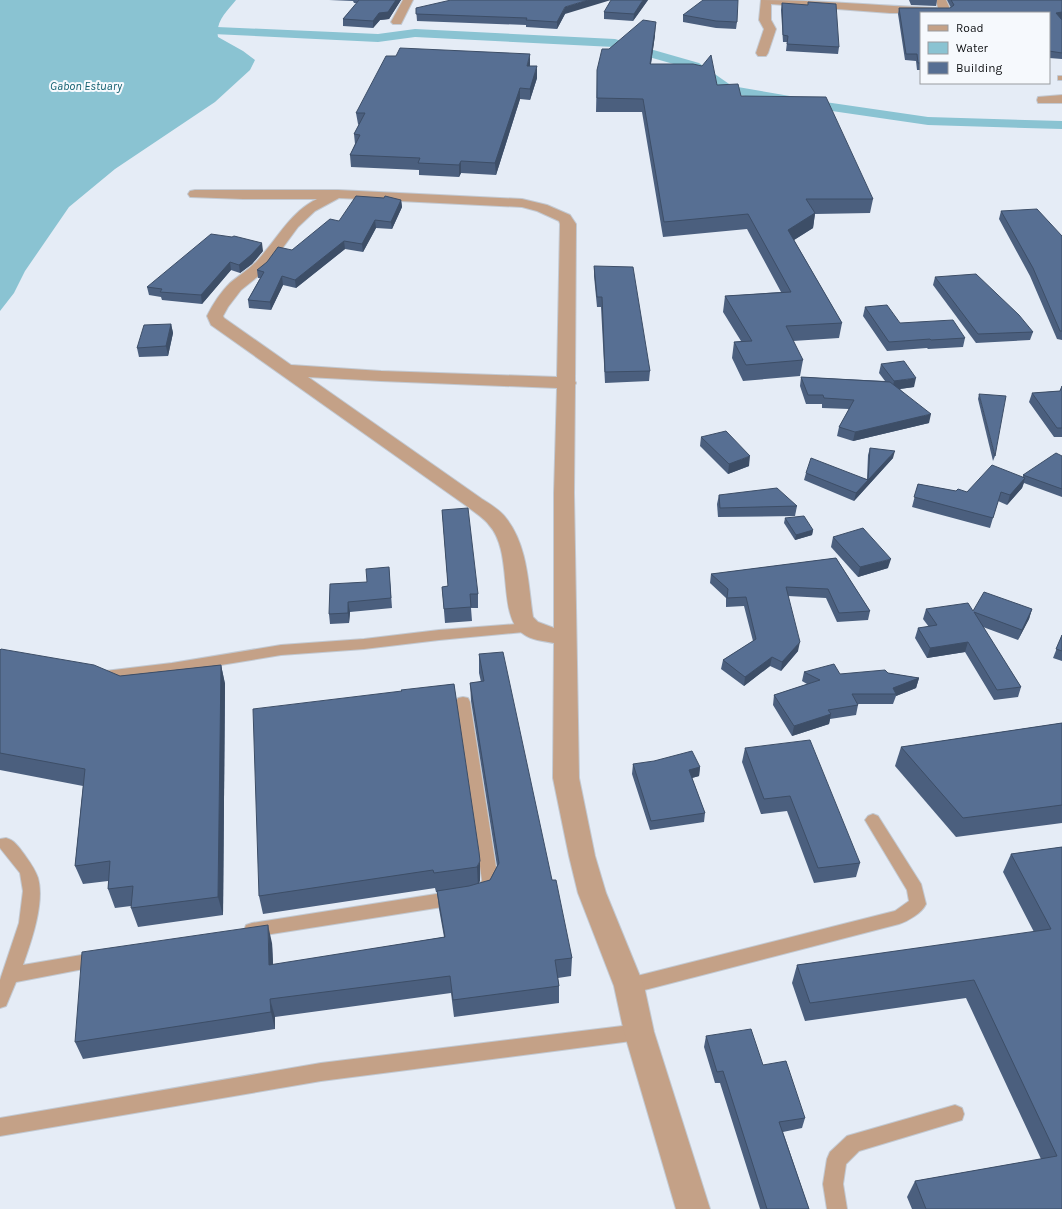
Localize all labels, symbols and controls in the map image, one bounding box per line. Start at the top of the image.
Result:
legend [920,12,1050,84]
text: Road [956,21,984,35]
text: Water [956,41,989,55]
text: Building [956,61,1003,75]
water label: Gabon Estuary [50,79,123,93]

